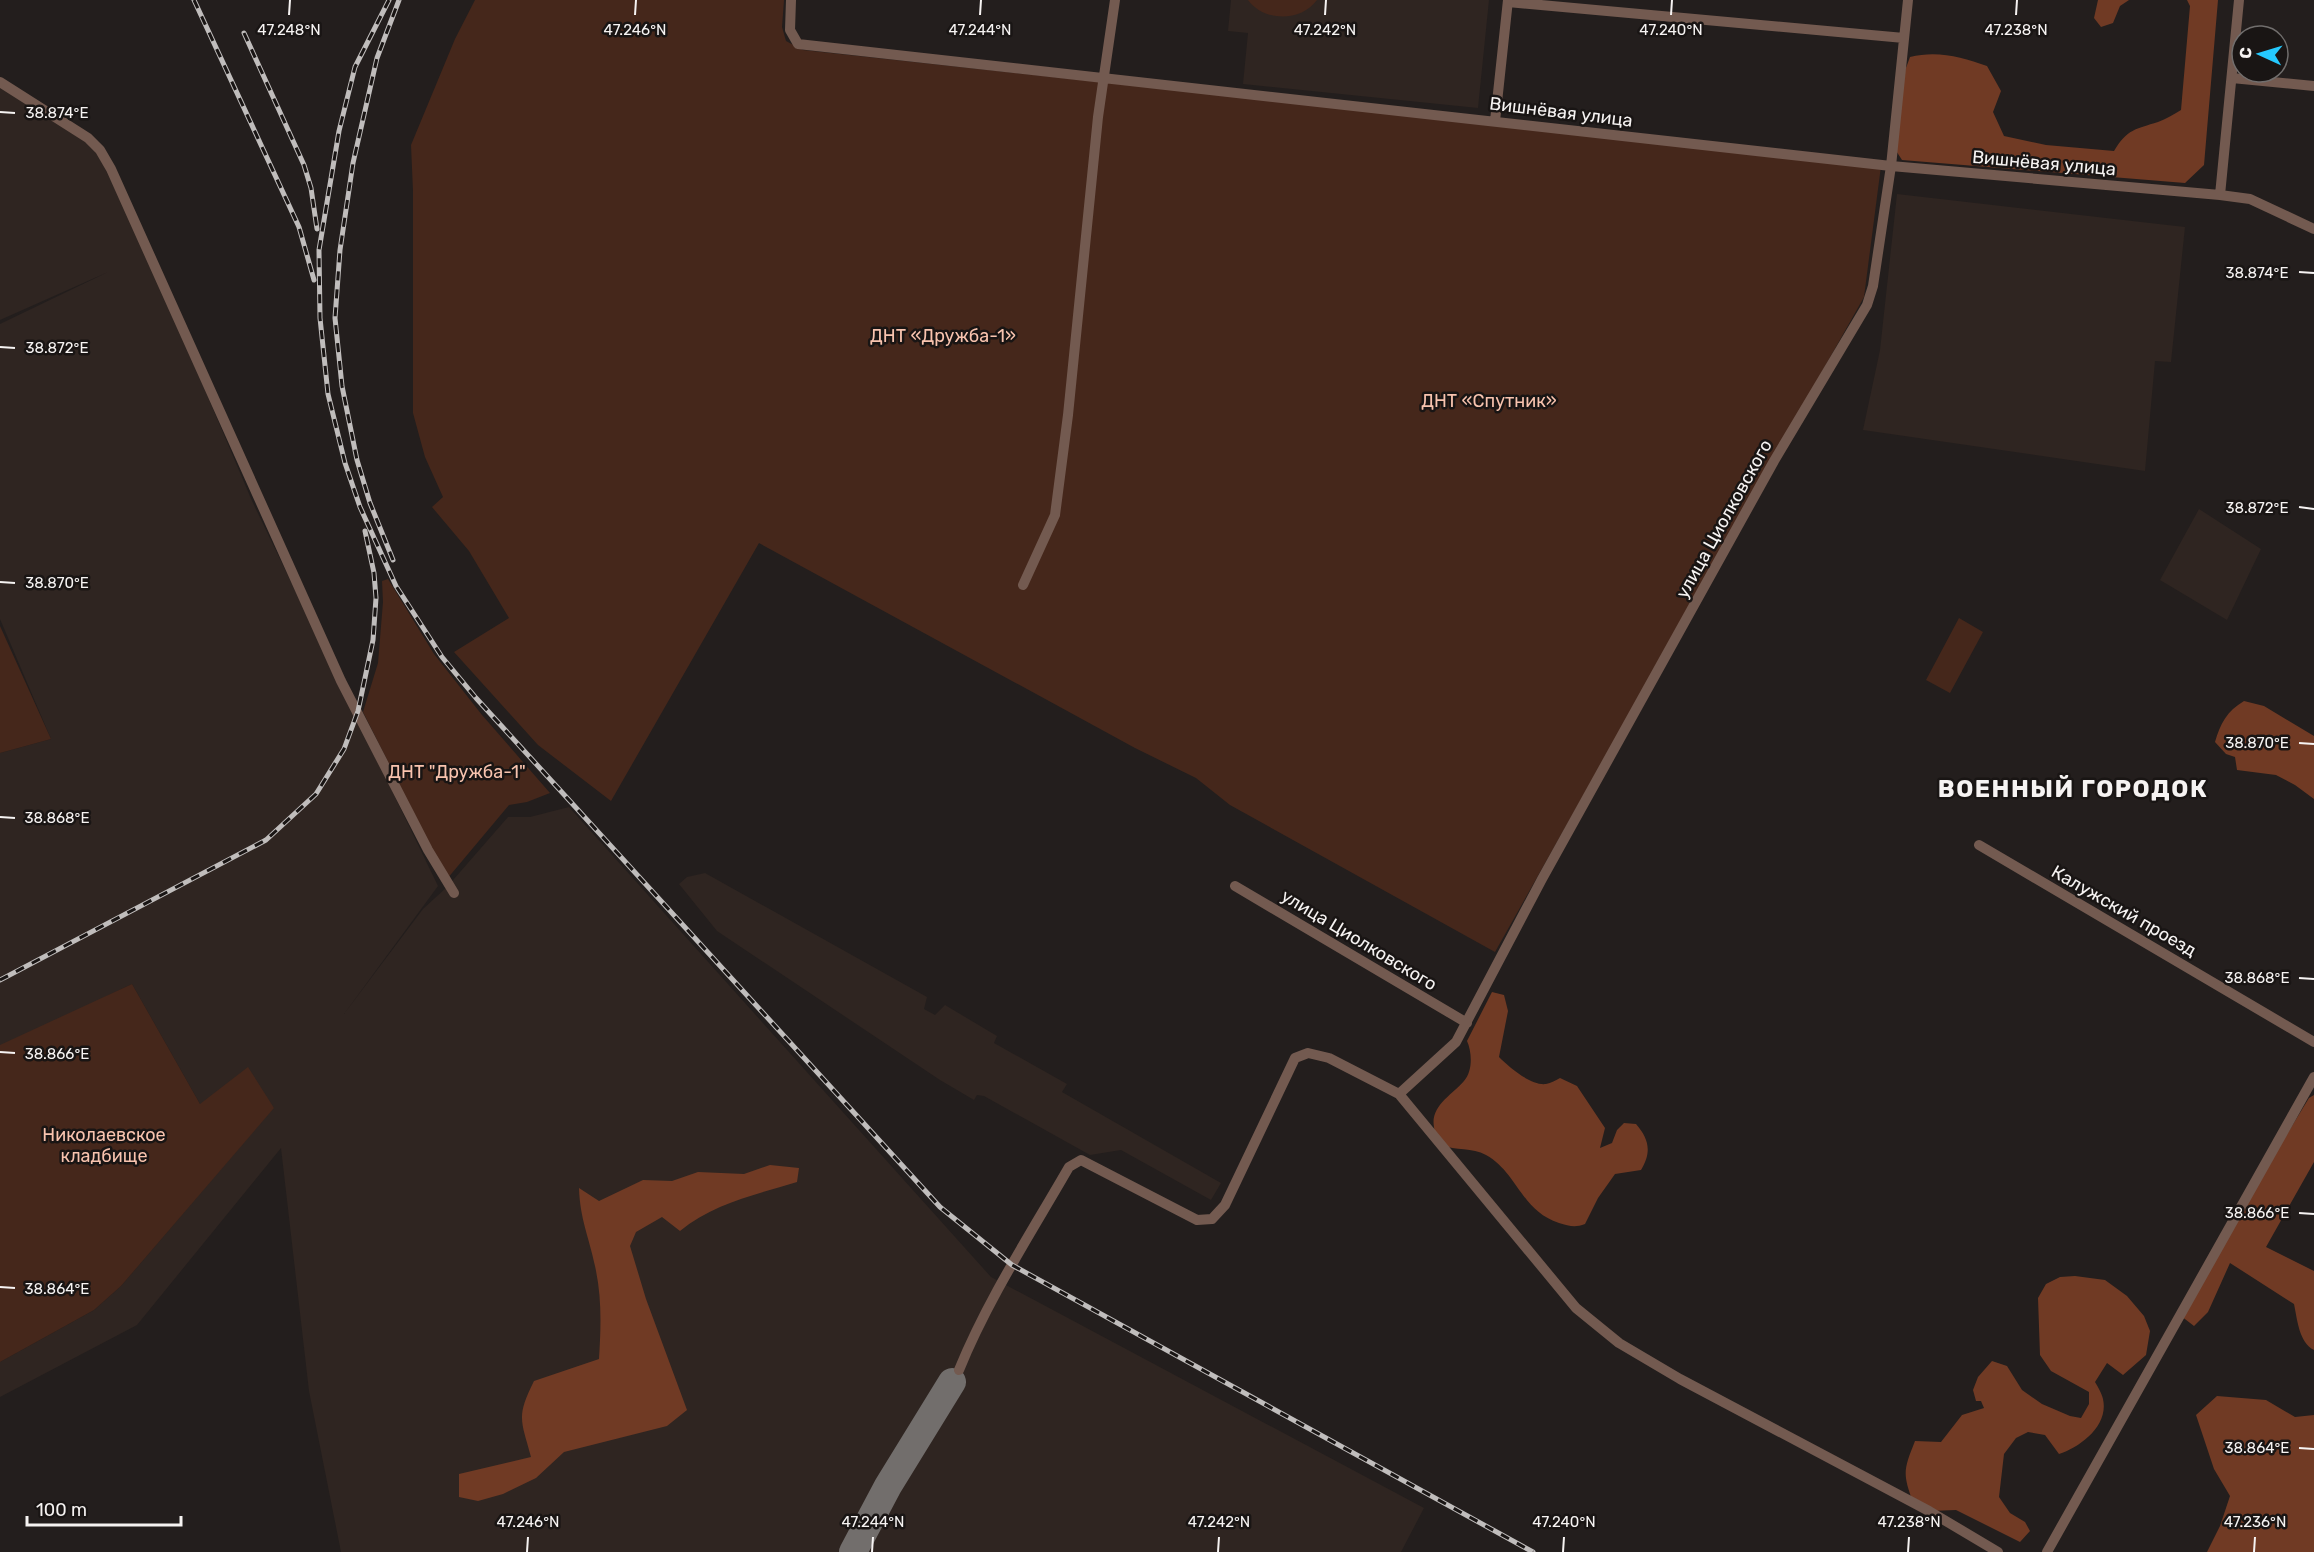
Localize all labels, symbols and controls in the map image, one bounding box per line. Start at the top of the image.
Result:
text: 47.248°N [257,21,321,39]
text: 47.246°N [604,21,666,39]
text: 47.244°N [948,21,1012,39]
text: 47.242°N [1294,21,1356,39]
text: 47.240°N [1639,21,1703,39]
text: 47.238°N [1984,21,2048,39]
north arrow [2230,24,2290,84]
text: С [2236,47,2255,59]
street label: Вишнёвая улица [1488,92,1634,132]
text: 38.874°E [26,104,89,122]
street label: Вишнёвая улица [1971,146,2117,180]
text: 38.874°E [2226,264,2289,282]
park label: ДНТ «Дружба-1» [870,325,1016,347]
text: 38.872°E [26,339,89,357]
park label: ДНТ «Спутник» [1421,390,1557,412]
street label: улица Циолковского [1671,436,1777,602]
text: 38.872°E [2226,499,2289,517]
text: 38.870°E [25,574,89,592]
text: 38.870°E [2225,734,2289,752]
park label: ДНТ "Дружба-1" [388,761,526,783]
district label: ВОЕННЫЙ ГОРОДОК [1938,775,2208,803]
text: 38.868°E [24,809,90,827]
street label: Калужский проезд [2048,861,2201,962]
street label: улица Циолковского [1277,885,1441,995]
text: 38.868°E [2224,969,2290,987]
text: 38.866°E [25,1045,89,1063]
park label: Николаевское кладбище [42,1124,166,1167]
text: 38.866°E [2225,1204,2289,1222]
text: 38.864°E [25,1280,89,1298]
text: 38.864°E [2225,1439,2289,1457]
scale bar [27,1489,182,1527]
text: 100 m [36,1499,87,1521]
text: 47.246°N [497,1513,559,1531]
text: 47.244°N [841,1513,905,1531]
text: 47.242°N [1188,1513,1250,1531]
text: 47.240°N [1532,1513,1596,1531]
text: 47.238°N [1877,1513,1941,1531]
text: 47.236°N [2224,1513,2286,1531]

